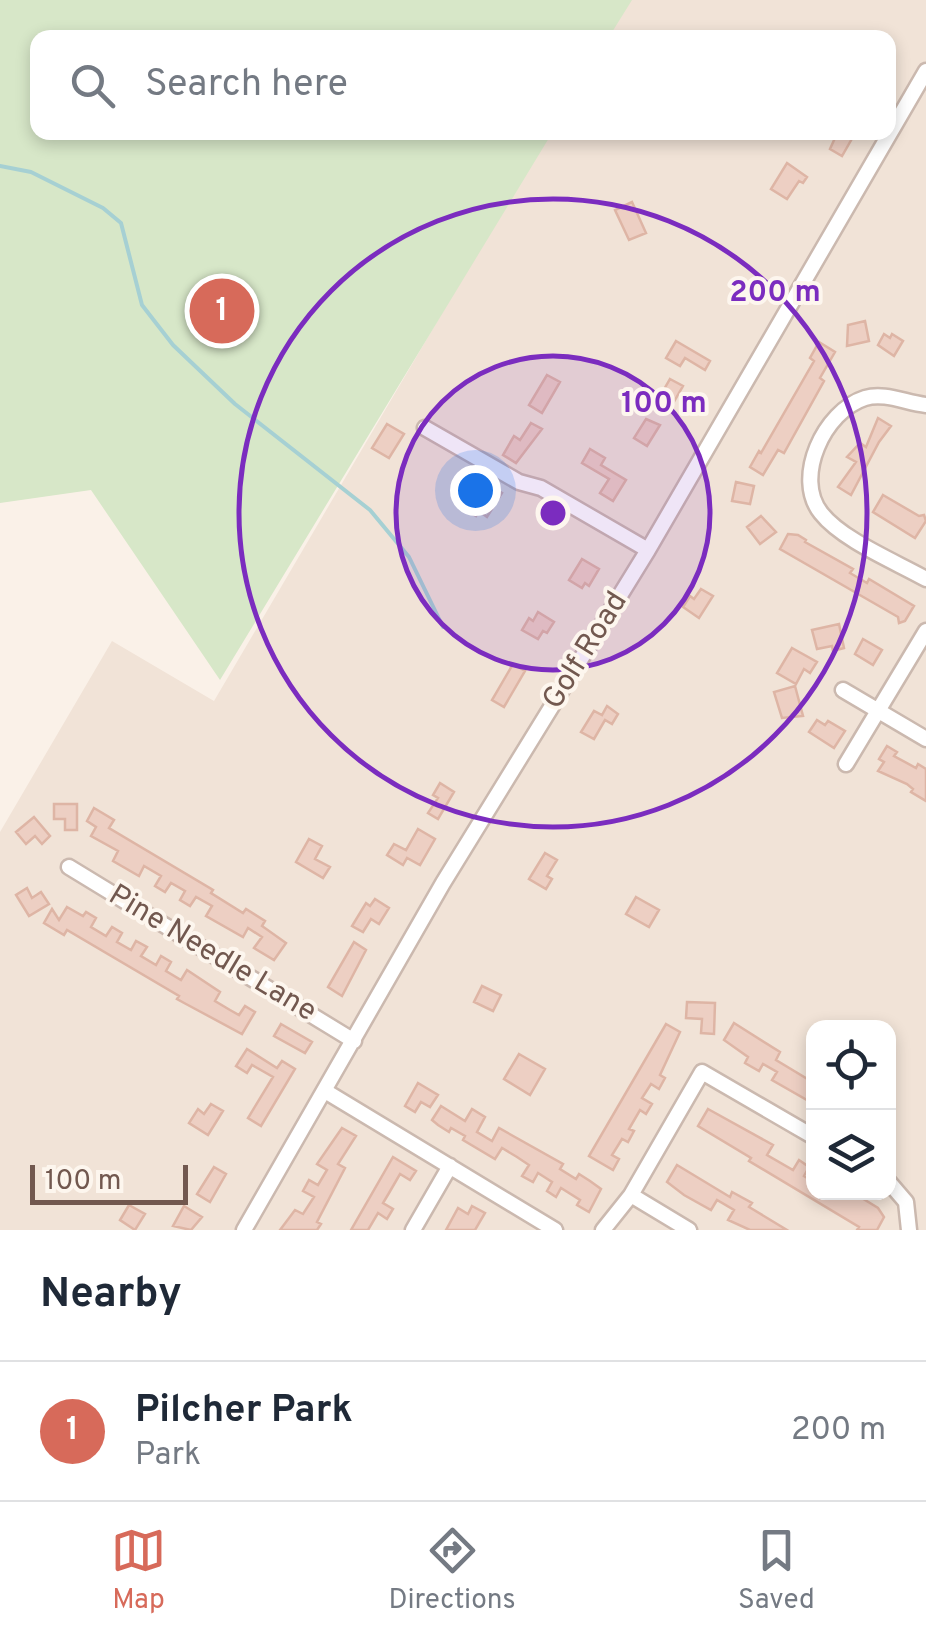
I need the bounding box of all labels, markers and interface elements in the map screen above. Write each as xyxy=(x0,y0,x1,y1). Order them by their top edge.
search box xyxy=(30,30,896,140)
icon: search xyxy=(65,58,120,113)
text: Search here xyxy=(145,61,348,110)
pin: 1 xyxy=(190,274,254,348)
text: 200 m xyxy=(729,275,821,312)
text: 100 m xyxy=(621,386,707,423)
your location xyxy=(450,465,501,516)
centre of rings xyxy=(535,495,571,531)
street label: Golf Road xyxy=(535,585,637,717)
street label: Pine Needle Lane xyxy=(101,877,323,1031)
map controls xyxy=(806,1020,896,1200)
button: locate xyxy=(806,1020,896,1110)
button: layers xyxy=(806,1110,896,1200)
scale bar xyxy=(30,1160,188,1204)
text: 100 m xyxy=(45,1164,121,1200)
text: Nearby xyxy=(40,1269,182,1322)
text: Pilcher Park xyxy=(135,1387,353,1436)
text: 1 xyxy=(66,1411,79,1451)
text: 200 m xyxy=(791,1411,886,1451)
text: Park xyxy=(135,1436,201,1476)
tab: Map xyxy=(111,1523,166,1619)
tab: Directions xyxy=(388,1523,516,1619)
tab: Saved xyxy=(738,1523,815,1619)

